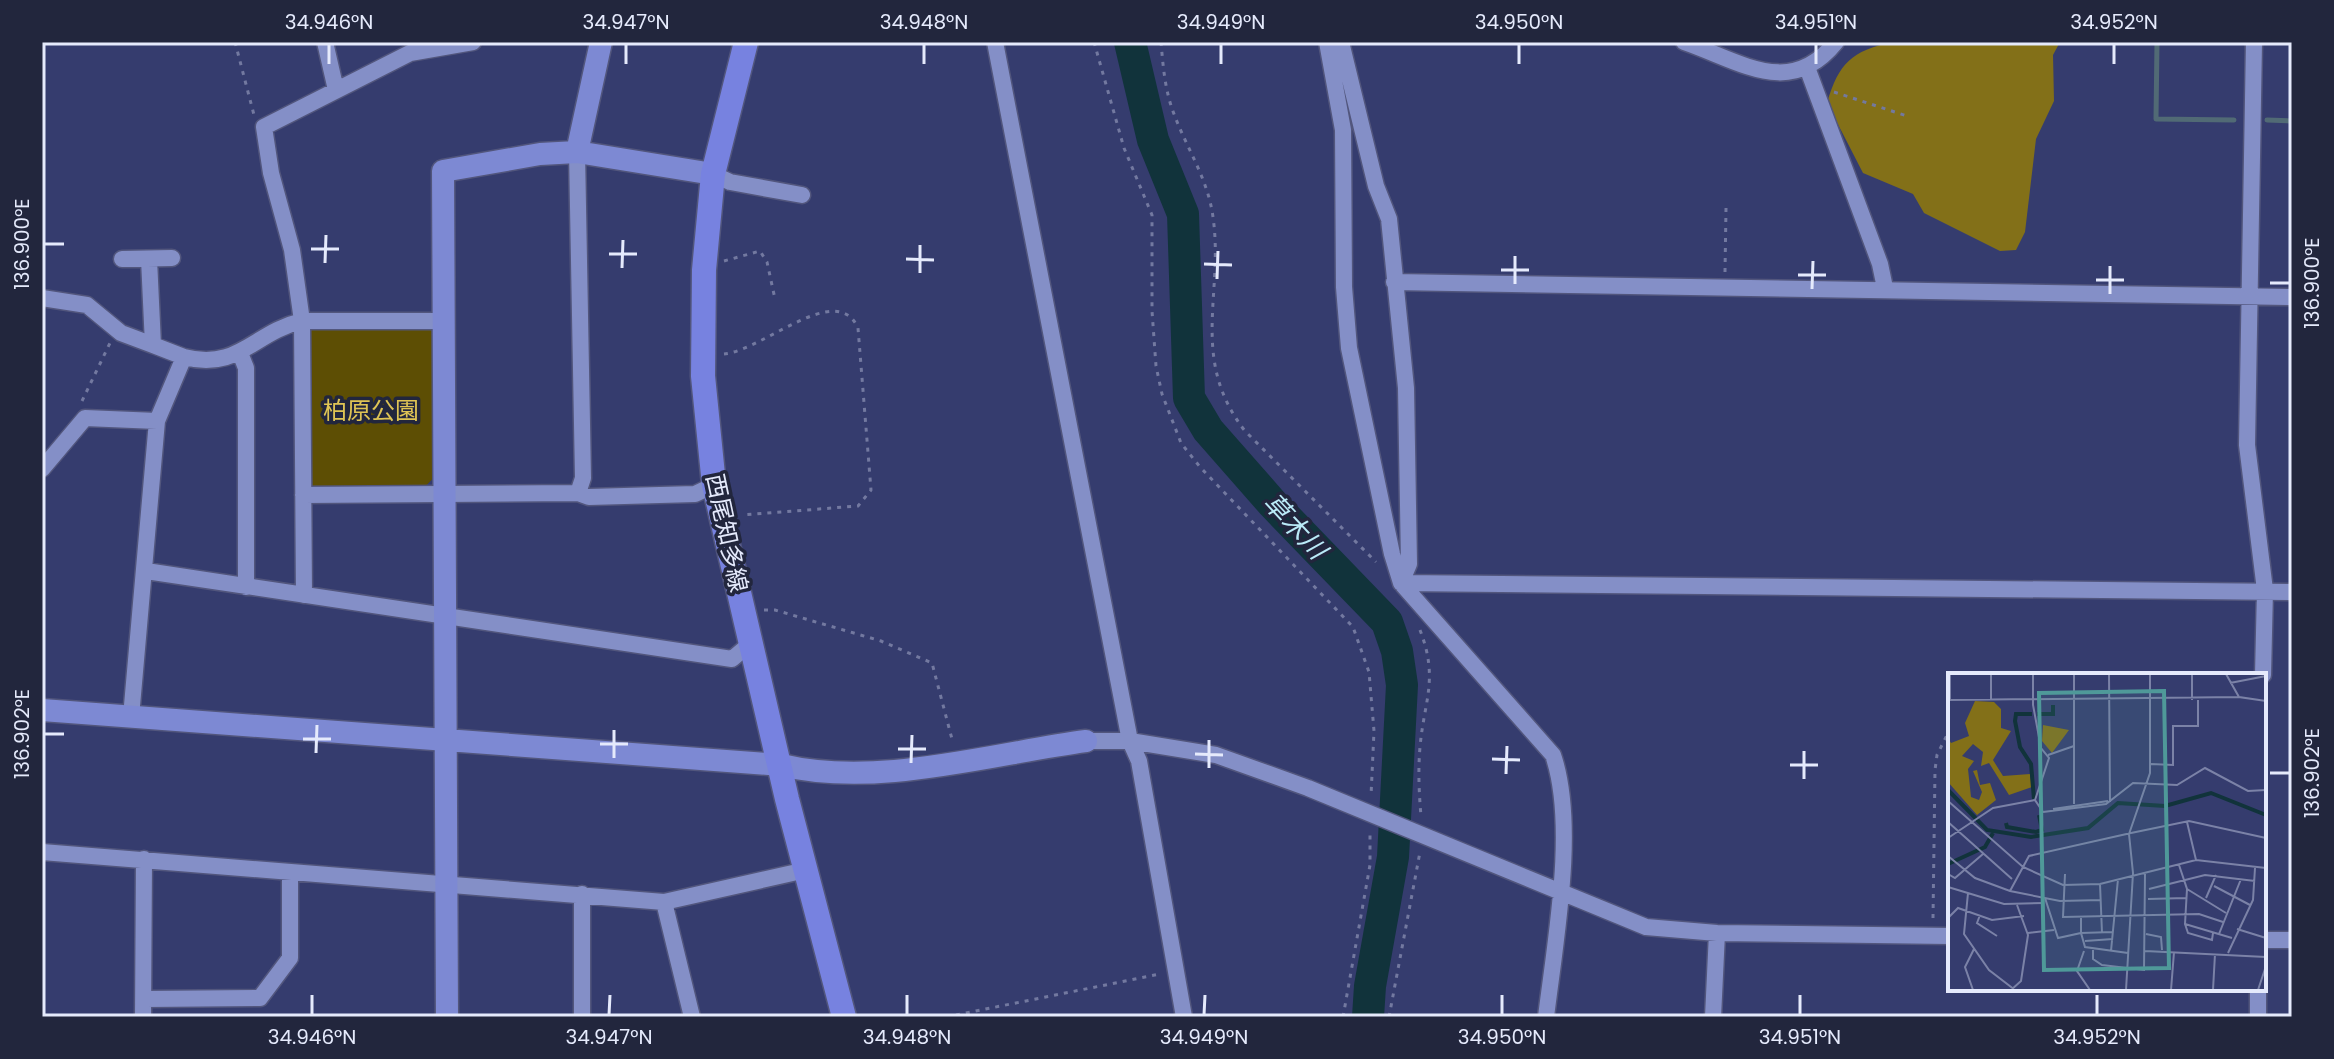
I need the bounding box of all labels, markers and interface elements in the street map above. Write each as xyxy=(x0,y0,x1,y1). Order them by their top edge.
text: 34.946°N xyxy=(285,8,373,36)
text: 34.947°N xyxy=(583,8,669,36)
text: 34.948°N xyxy=(880,8,968,36)
text: 34.949°N xyxy=(1177,8,1265,36)
text: 34.950°N xyxy=(1475,8,1563,36)
text: 34.951°N xyxy=(1775,8,1857,36)
text: 34.952°N xyxy=(2070,8,2158,36)
text: 136.900°E xyxy=(8,198,36,290)
text: 136.900°E xyxy=(2298,237,2326,329)
park label: 柏原公園 xyxy=(323,394,419,427)
street label: 西尾知多線 xyxy=(698,471,756,595)
water label: 草木川 xyxy=(1255,485,1337,569)
inset map xyxy=(1948,673,2266,991)
text: 136.902°E xyxy=(8,689,36,779)
text: 136.902°E xyxy=(2298,728,2326,818)
text: 34.946°N xyxy=(268,1023,356,1051)
text: 34.947°N xyxy=(566,1023,652,1051)
text: 34.948°N xyxy=(863,1023,951,1051)
text: 34.949°N xyxy=(1160,1023,1248,1051)
text: 34.950°N xyxy=(1458,1023,1546,1051)
text: 34.951°N xyxy=(1759,1023,1841,1051)
text: 34.952°N xyxy=(2053,1023,2141,1051)

